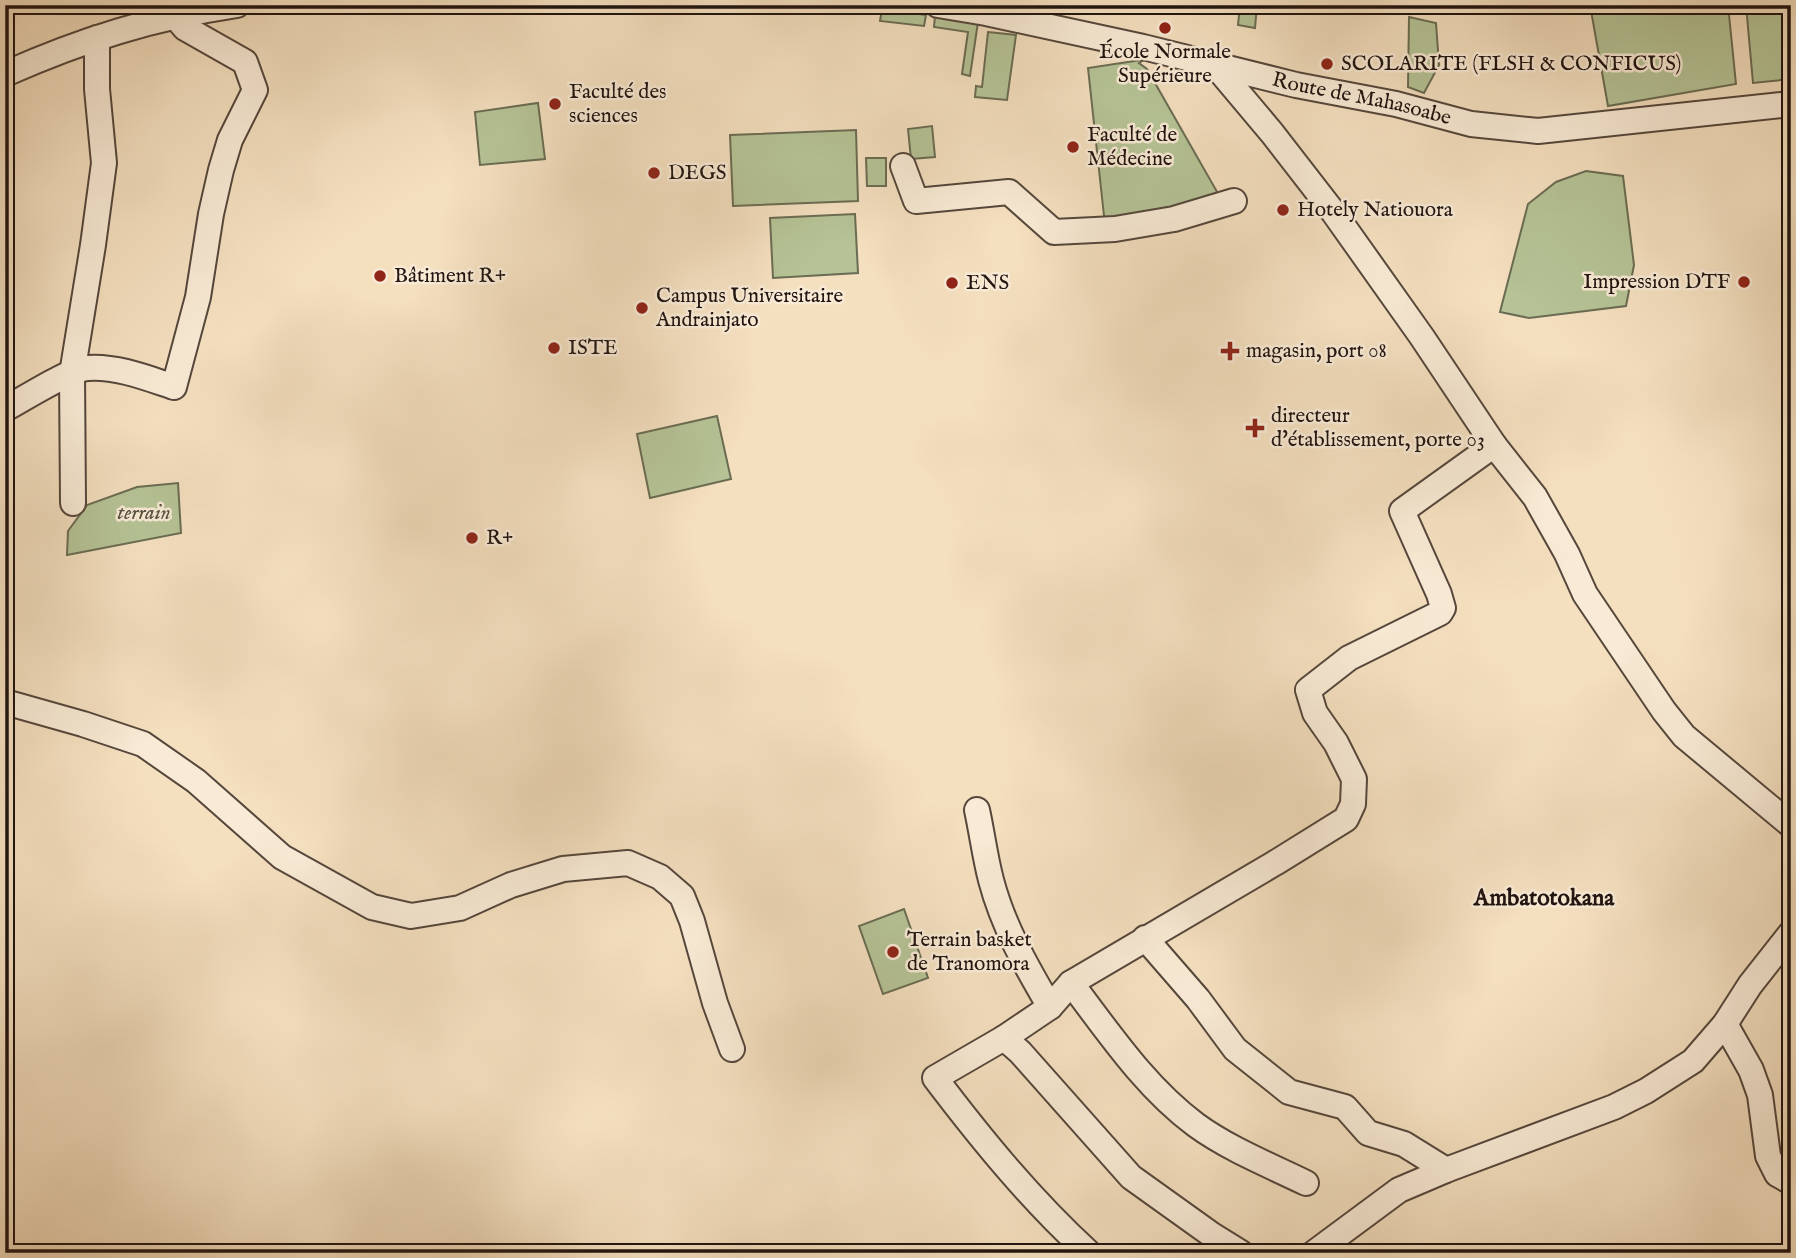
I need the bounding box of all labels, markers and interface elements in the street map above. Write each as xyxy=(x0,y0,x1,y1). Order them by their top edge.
marker: École Normale Supérieure xyxy=(1157,20,1173,36)
place label: École Normale Supérieure xyxy=(1099,38,1231,90)
place label: SCOLARITE (FLSH & CONFICUS) xyxy=(1341,51,1681,78)
marker: SCOLARITE (FLSH & CONFICUS) xyxy=(1319,56,1335,72)
street label: Route de Mahasoabe xyxy=(1269,66,1455,132)
place label: Faculté des sciences xyxy=(569,79,666,130)
marker: Faculté des sciences xyxy=(547,96,563,112)
place label: Faculté de Médecine xyxy=(1087,122,1177,173)
marker: Faculté de Médecine xyxy=(1065,139,1081,155)
place label: DEGS xyxy=(668,160,727,187)
marker: DEGS xyxy=(646,165,662,181)
place label: Hotely Natiouora xyxy=(1297,197,1454,224)
marker: Hotely Natiouora xyxy=(1275,202,1291,218)
place label: Bâtiment R+ xyxy=(394,263,506,290)
marker: Bâtiment R+ xyxy=(372,268,388,284)
place label: Impression DTF xyxy=(1583,269,1730,296)
place label: ENS xyxy=(966,270,1009,297)
marker: Impression DTF xyxy=(1736,274,1752,290)
marker: ENS xyxy=(944,275,960,291)
place label: Campus Universitaire Andrainjato xyxy=(655,283,843,334)
marker: Campus Universitaire Andrainjato xyxy=(634,300,650,316)
place label: ISTE xyxy=(568,335,618,362)
place label: magasin, port 08 xyxy=(1246,338,1387,365)
marker: ISTE xyxy=(546,340,562,356)
marker: magasin, port 08 xyxy=(1220,341,1240,361)
place label: directeur d'établissement, porte 03 xyxy=(1271,403,1485,454)
marker: directeur d'établissement, porte 03 xyxy=(1245,418,1265,438)
park label: terrain xyxy=(117,500,171,527)
place label: R+ xyxy=(486,525,514,552)
marker: R+ xyxy=(464,530,480,546)
district label: Ambatotokana xyxy=(1473,884,1615,913)
place label: Terrain basket de Tranomora xyxy=(907,927,1032,978)
marker: Terrain basket de Tranomora xyxy=(885,944,901,960)

